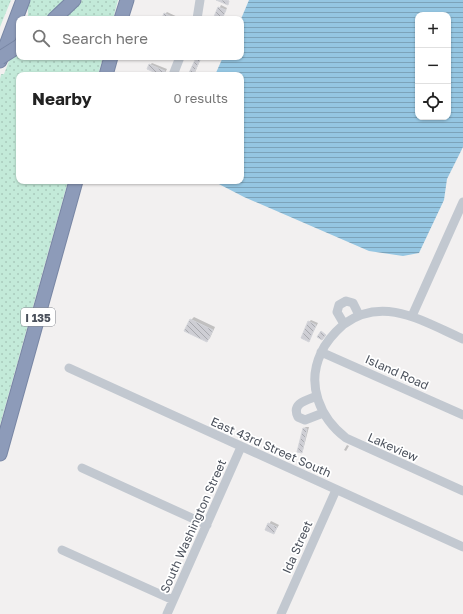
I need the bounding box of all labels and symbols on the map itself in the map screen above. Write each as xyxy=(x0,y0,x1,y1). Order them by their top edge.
road number: I 135 xyxy=(21,308,55,326)
street label: Island Road xyxy=(363,351,431,393)
street label: East 43rd Street South xyxy=(208,414,334,480)
street label: Lakeview xyxy=(366,429,421,465)
street label: South Washington Street xyxy=(157,457,229,595)
street label: Ida Street xyxy=(279,518,315,576)

